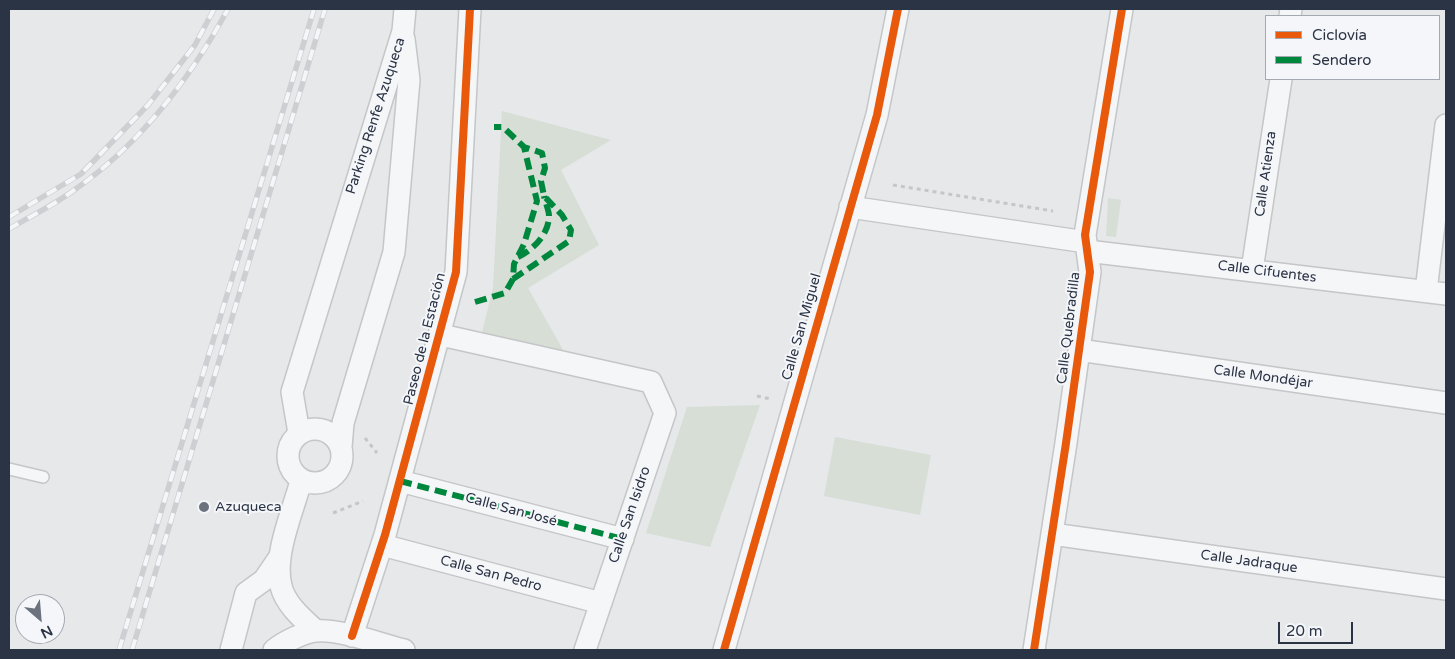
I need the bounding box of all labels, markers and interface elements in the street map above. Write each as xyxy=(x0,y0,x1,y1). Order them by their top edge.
legend xyxy=(1265,15,1440,80)
text: Ciclovía xyxy=(1312,26,1367,44)
street label: Parking Renfe Azuqueca xyxy=(343,36,409,196)
text: Sendero xyxy=(1312,51,1371,69)
street label: Calle Atienza xyxy=(1252,130,1280,218)
street label: Calle Cifuentes xyxy=(1217,258,1317,286)
street label: Paseo de la Estación xyxy=(400,271,450,407)
street label: Calle Quebradilla xyxy=(1054,271,1084,385)
street label: Calle San Miguel xyxy=(779,272,825,382)
street label: Calle Mondéjar xyxy=(1212,362,1314,392)
street label: Calle San Isidro xyxy=(606,464,654,566)
street label: Calle San José xyxy=(463,490,559,530)
place label: Azuqueca xyxy=(215,499,282,515)
marker: Azuqueca xyxy=(197,500,211,514)
street label: Calle Jadraque xyxy=(1199,547,1299,577)
street label: Calle San Pedro xyxy=(438,552,544,596)
north arrow xyxy=(15,594,65,644)
scale bar xyxy=(1280,612,1355,644)
text: N xyxy=(38,622,55,642)
text: 20 m xyxy=(1286,622,1323,640)

